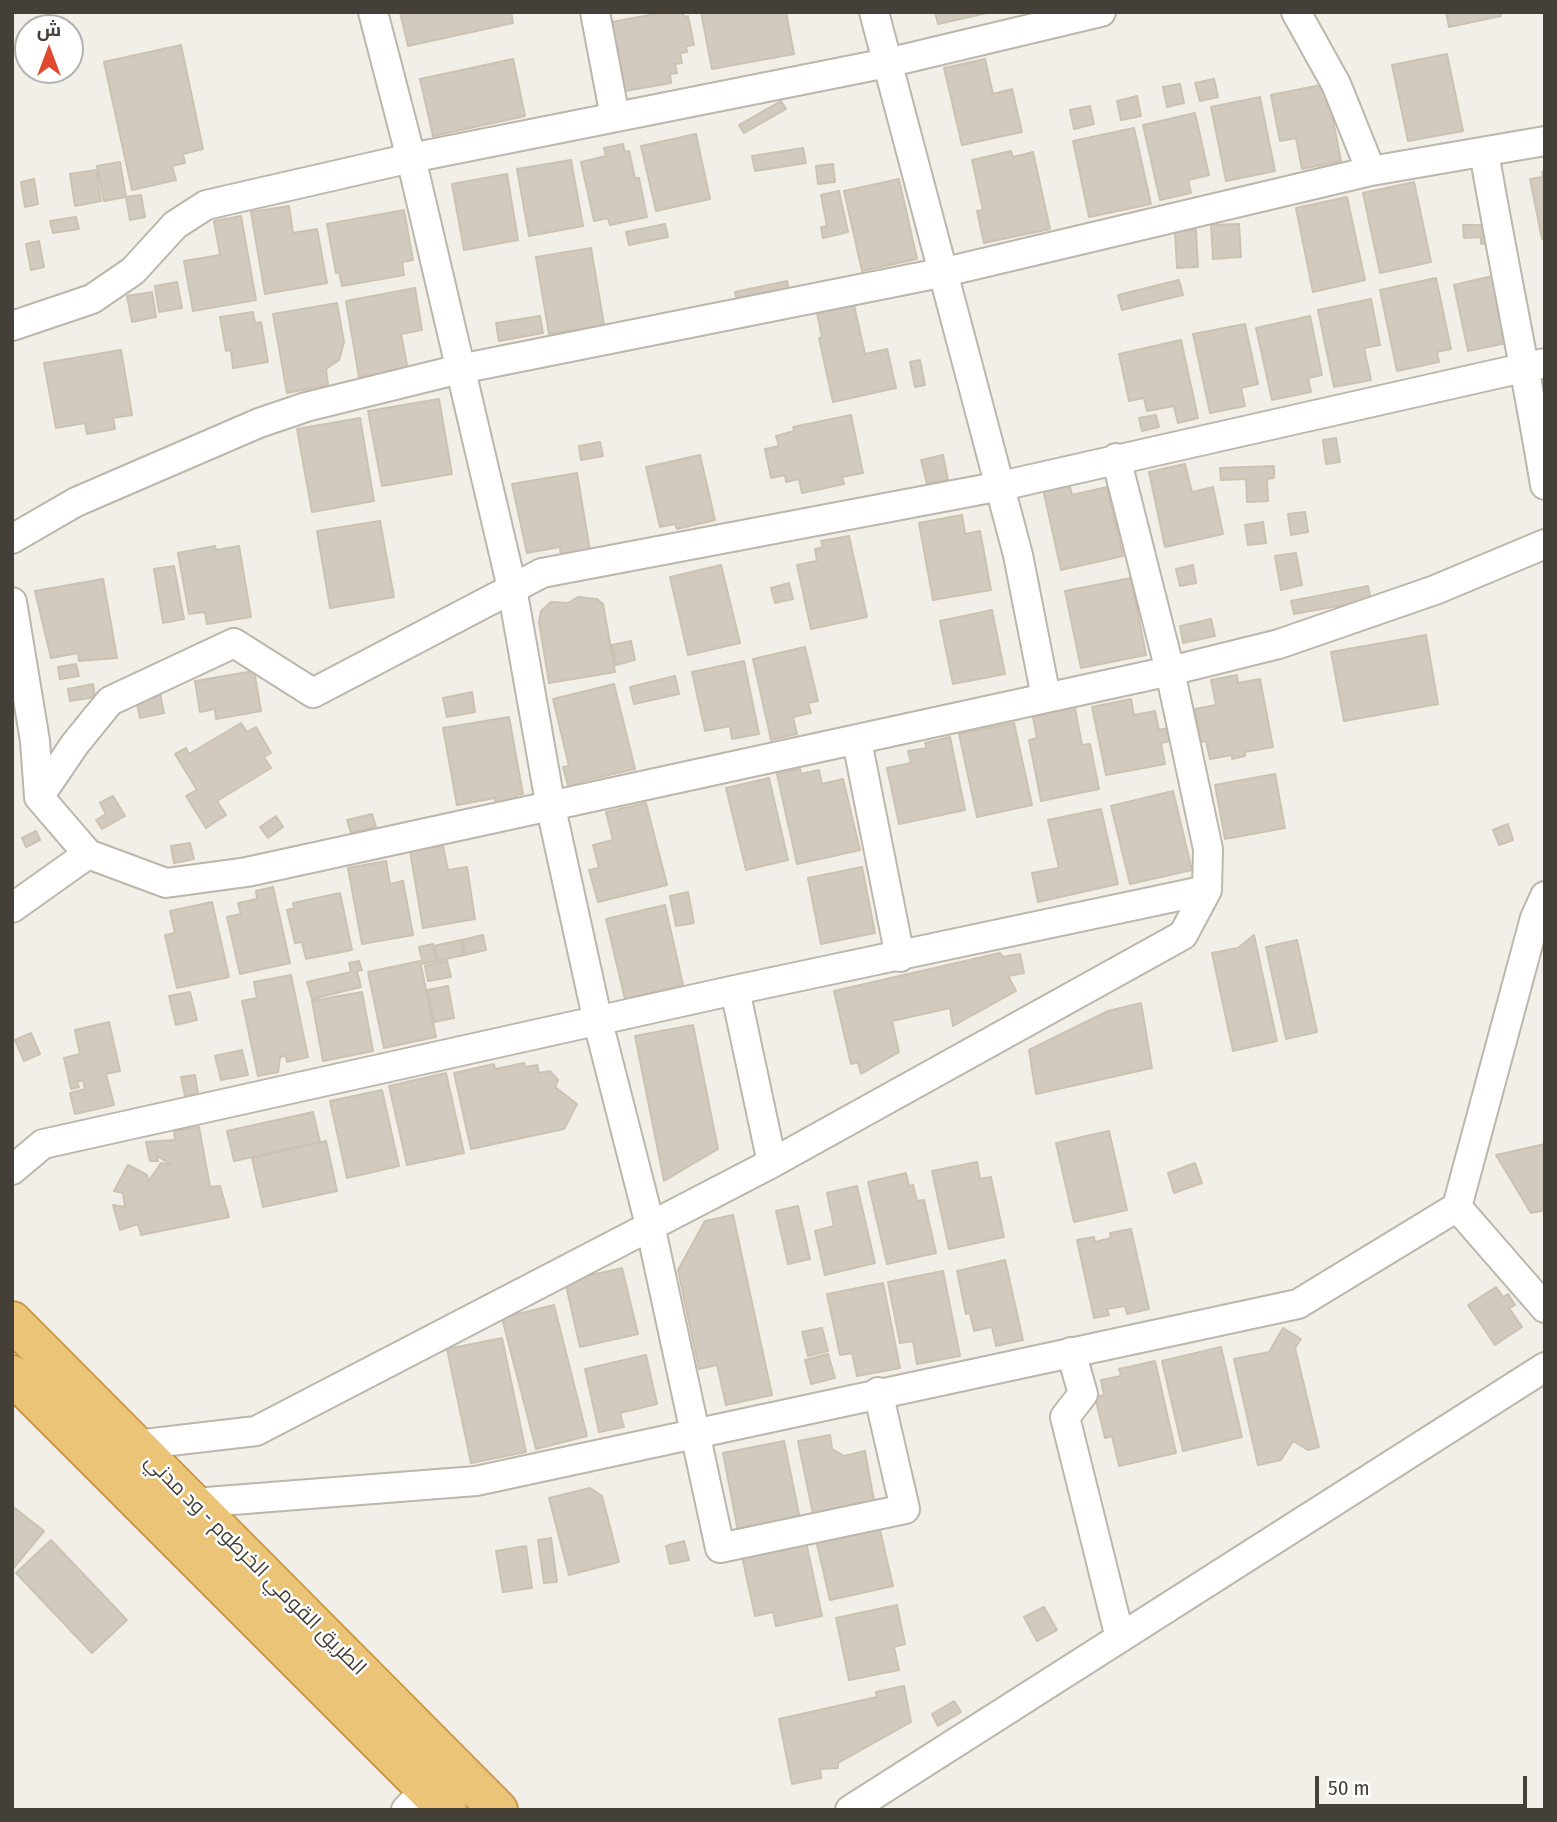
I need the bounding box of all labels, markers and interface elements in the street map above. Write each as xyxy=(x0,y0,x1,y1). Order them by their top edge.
north arrow xyxy=(14,14,84,84)
text: ش xyxy=(37,18,61,41)
street label: الطريق القومي الخرطوم - ود مدني xyxy=(139,1449,371,1681)
scale bar xyxy=(1319,1762,1531,1806)
text: 50 m xyxy=(1328,1775,1370,1801)

